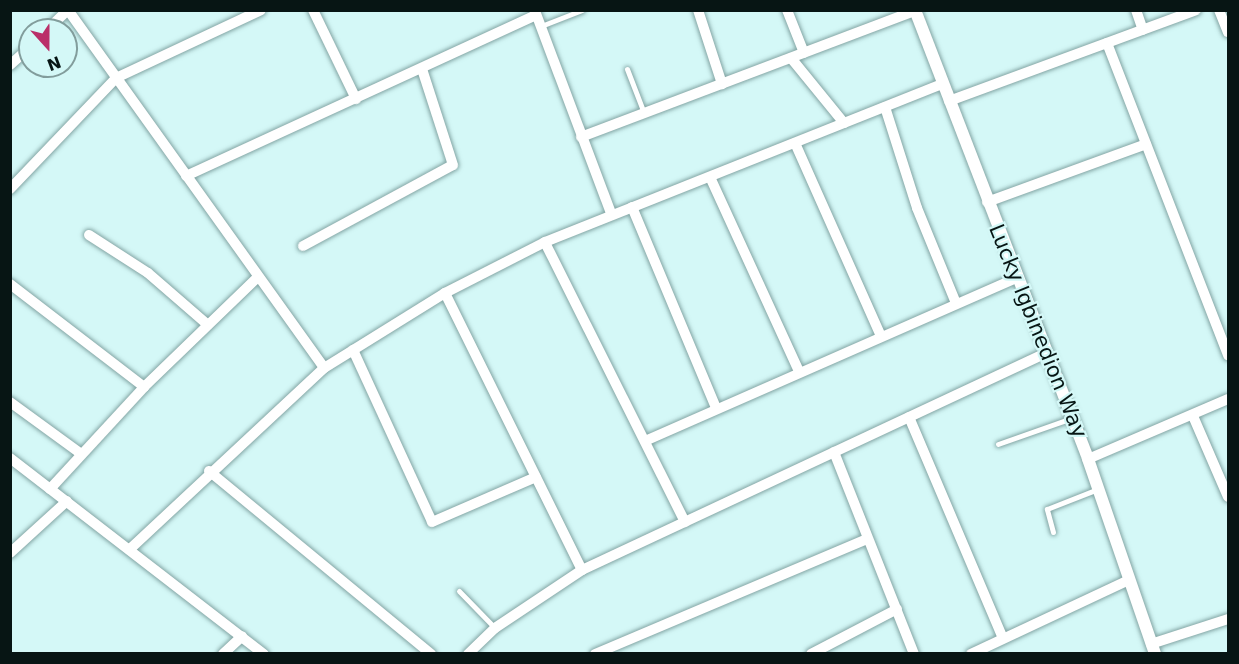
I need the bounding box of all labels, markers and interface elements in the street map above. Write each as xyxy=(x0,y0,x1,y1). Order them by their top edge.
north arrow xyxy=(18,18,78,78)
text: N xyxy=(44,52,64,75)
street label: Lucky Igbinedion Way xyxy=(984,220,1092,442)

